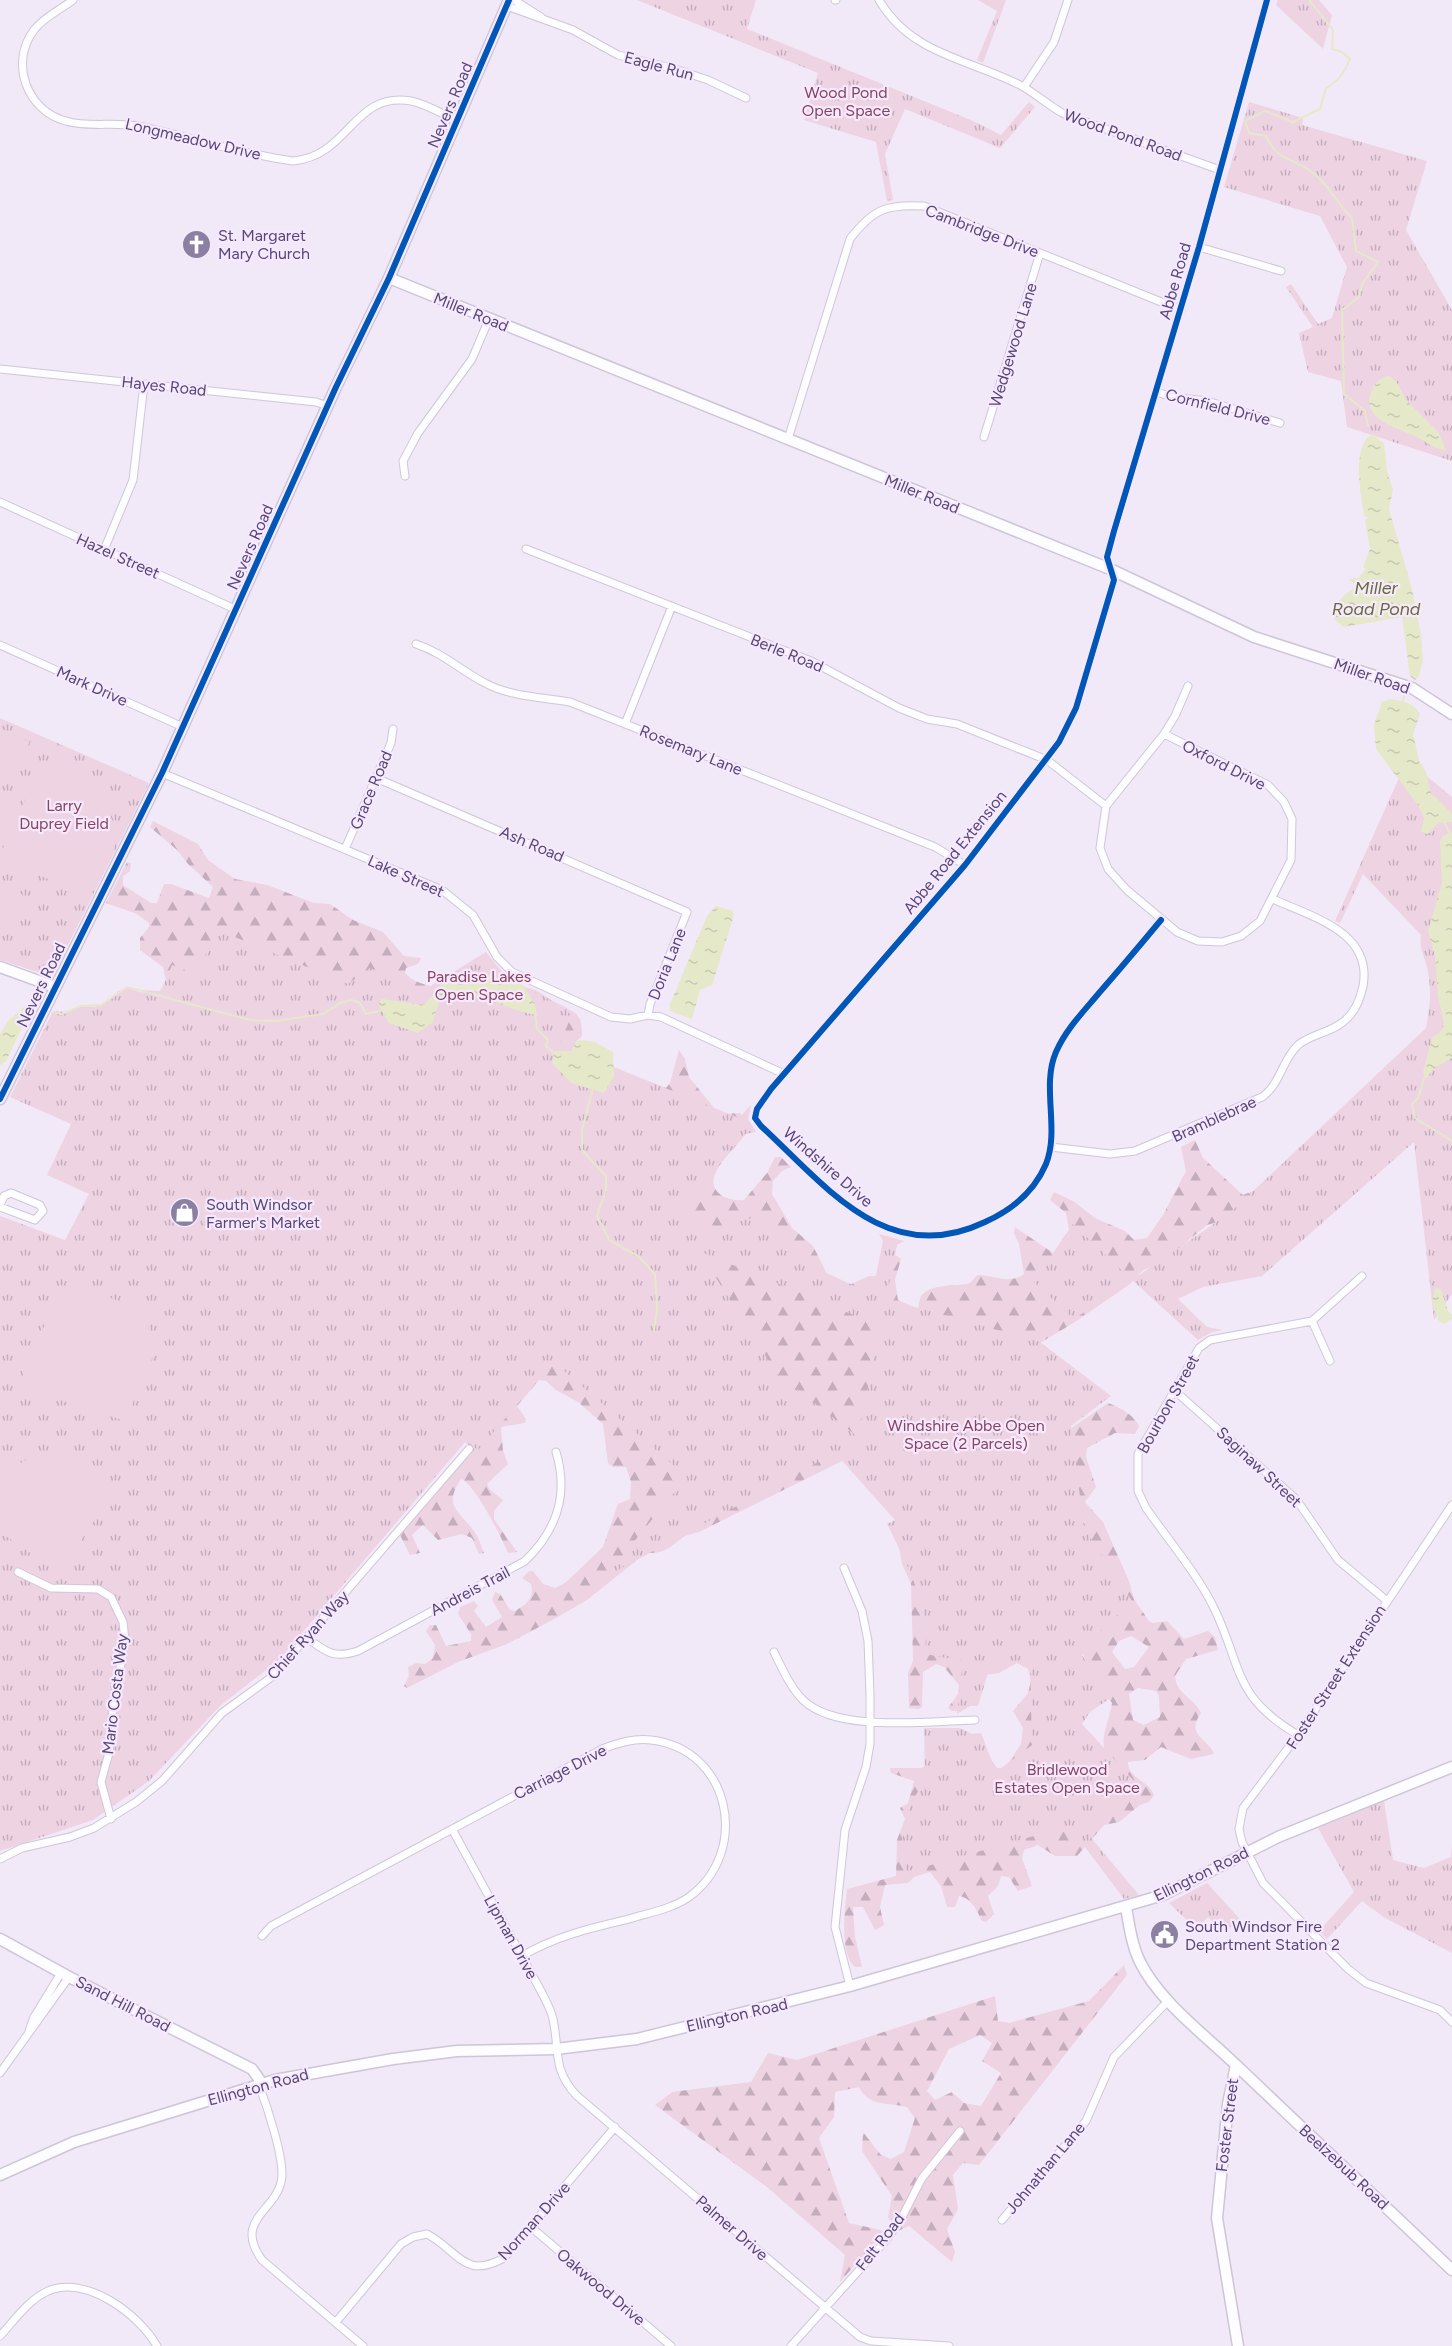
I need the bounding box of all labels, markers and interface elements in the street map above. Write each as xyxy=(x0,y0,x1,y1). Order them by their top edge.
street label: Eagle Run xyxy=(622,48,696,84)
street label: Nevers Road xyxy=(423,59,477,151)
park label: Wood Pond Open Space xyxy=(802,83,890,120)
street label: Wood Pond Road xyxy=(1061,105,1185,165)
street label: Longmeadow Drive xyxy=(123,114,263,164)
street label: Cambridge Drive xyxy=(922,201,1042,262)
place label: St. Margaret Mary Church xyxy=(218,226,310,263)
church icon: St. Margaret Mary Church xyxy=(181,228,213,260)
street label: Abbe Road xyxy=(1155,240,1195,322)
street label: Wedgewood Lane xyxy=(985,280,1041,410)
street label: Miller Road xyxy=(431,288,511,336)
street label: Hayes Road xyxy=(121,372,207,400)
street label: Cornfield Drive xyxy=(1164,385,1273,429)
street label: Miller Road xyxy=(882,470,962,518)
street label: Nevers Road xyxy=(223,501,277,593)
street label: Hazel Street xyxy=(73,529,163,583)
water label: Miller Road Pond xyxy=(1332,577,1421,620)
street label: Berle Road xyxy=(748,630,826,676)
street label: Miller Road xyxy=(1331,654,1413,698)
street label: Mark Drive xyxy=(53,662,131,710)
street label: Rosemary Lane xyxy=(637,721,745,779)
street label: Oxford Drive xyxy=(1179,736,1269,794)
street label: Grace Road xyxy=(346,748,396,832)
street label: Abbe Road Extension xyxy=(899,786,1011,918)
park label: Larry Duprey Field xyxy=(19,796,109,833)
street label: Ash Road xyxy=(497,822,567,866)
street label: Lake Street xyxy=(365,851,447,901)
street label: Doria Lane xyxy=(644,925,690,1003)
street label: Nevers Road xyxy=(12,940,70,1030)
park label: Paradise Lakes Open Space xyxy=(427,967,531,1004)
street label: Bramblebrae xyxy=(1169,1092,1259,1146)
street label: Windshire Drive xyxy=(779,1123,877,1211)
place label: South Windsor Farmer's Market xyxy=(206,1195,320,1232)
shop icon: South Windsor Farmer's Market xyxy=(169,1197,201,1229)
street label: Bourbon Street xyxy=(1133,1351,1203,1457)
park label: Windshire Abbe Open Space (2 Parcels) xyxy=(887,1416,1045,1453)
street label: Saginaw Street xyxy=(1213,1423,1305,1511)
street label: Andreis Trail xyxy=(427,1562,513,1620)
street label: Chief Ryan Way xyxy=(263,1586,353,1683)
street label: Foster Street Extension xyxy=(1282,1601,1390,1753)
street label: Mario Costa Way xyxy=(98,1632,132,1756)
street label: Carriage Drive xyxy=(510,1740,610,1803)
park label: Bridlewood Estates Open Space xyxy=(994,1760,1140,1797)
street label: Ellington Road xyxy=(1150,1843,1252,1905)
street label: Lipman Drive xyxy=(480,1892,542,1983)
place label: South Windsor Fire Department Station 2 xyxy=(1185,1917,1340,1954)
public building icon: South Windsor Fire Department Station 2 xyxy=(1148,1919,1180,1951)
street label: Sand Hill Road xyxy=(72,1972,174,2036)
street label: Ellington Road xyxy=(684,1994,790,2036)
street label: Ellington Road xyxy=(206,2064,310,2110)
street label: Foster Street xyxy=(1212,2077,1242,2173)
street label: Johnathan Lane xyxy=(1001,2118,1089,2218)
street label: Beelzebub Road xyxy=(1295,2121,1393,2213)
street label: Norman Drive xyxy=(494,2178,574,2264)
street label: Palmer Drive xyxy=(692,2191,772,2265)
street label: Felt Road xyxy=(852,2209,908,2275)
street label: Oakwood Drive xyxy=(553,2244,649,2330)

